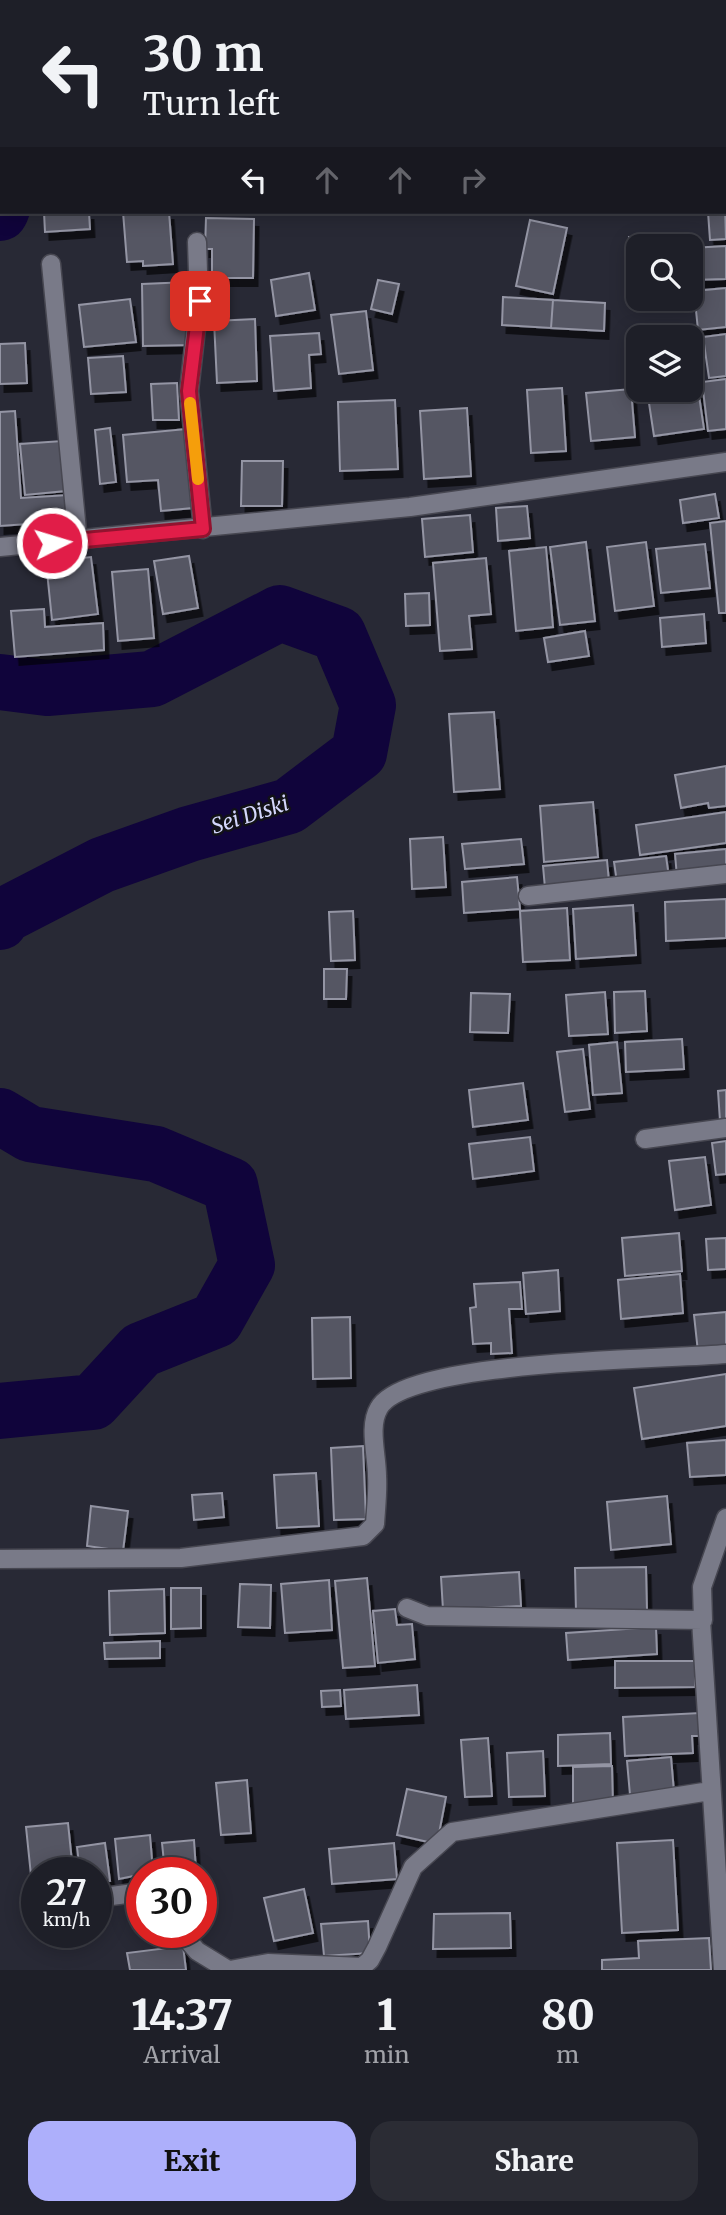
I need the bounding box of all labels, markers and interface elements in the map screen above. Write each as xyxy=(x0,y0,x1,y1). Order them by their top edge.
text: 30 m xyxy=(143,23,264,84)
icon: left xyxy=(28,28,119,119)
text: Turn left xyxy=(143,84,280,124)
icon: left xyxy=(235,161,273,199)
icon: ahead xyxy=(308,161,346,199)
icon: ahead xyxy=(381,161,419,199)
icon: right xyxy=(454,161,492,199)
map controls xyxy=(626,234,703,402)
button: search xyxy=(626,234,703,311)
pin xyxy=(170,271,230,331)
icon: arrive xyxy=(181,282,219,320)
button: layers xyxy=(626,325,703,402)
position arrow xyxy=(15,506,89,580)
water label: Sei Diski xyxy=(208,789,292,840)
speed limit sign: 30 xyxy=(126,1857,217,1948)
text: 27 xyxy=(46,1871,87,1915)
text: km/h xyxy=(43,1908,90,1931)
text: 14:37 xyxy=(131,1989,233,2041)
text: 1 xyxy=(377,1989,397,2041)
text: 80 xyxy=(541,1989,595,2041)
text: Arrival xyxy=(144,2040,220,2069)
text: min xyxy=(364,2040,410,2069)
text: m xyxy=(556,2040,579,2069)
button: Exit xyxy=(28,2121,356,2201)
button: Share xyxy=(370,2121,698,2201)

